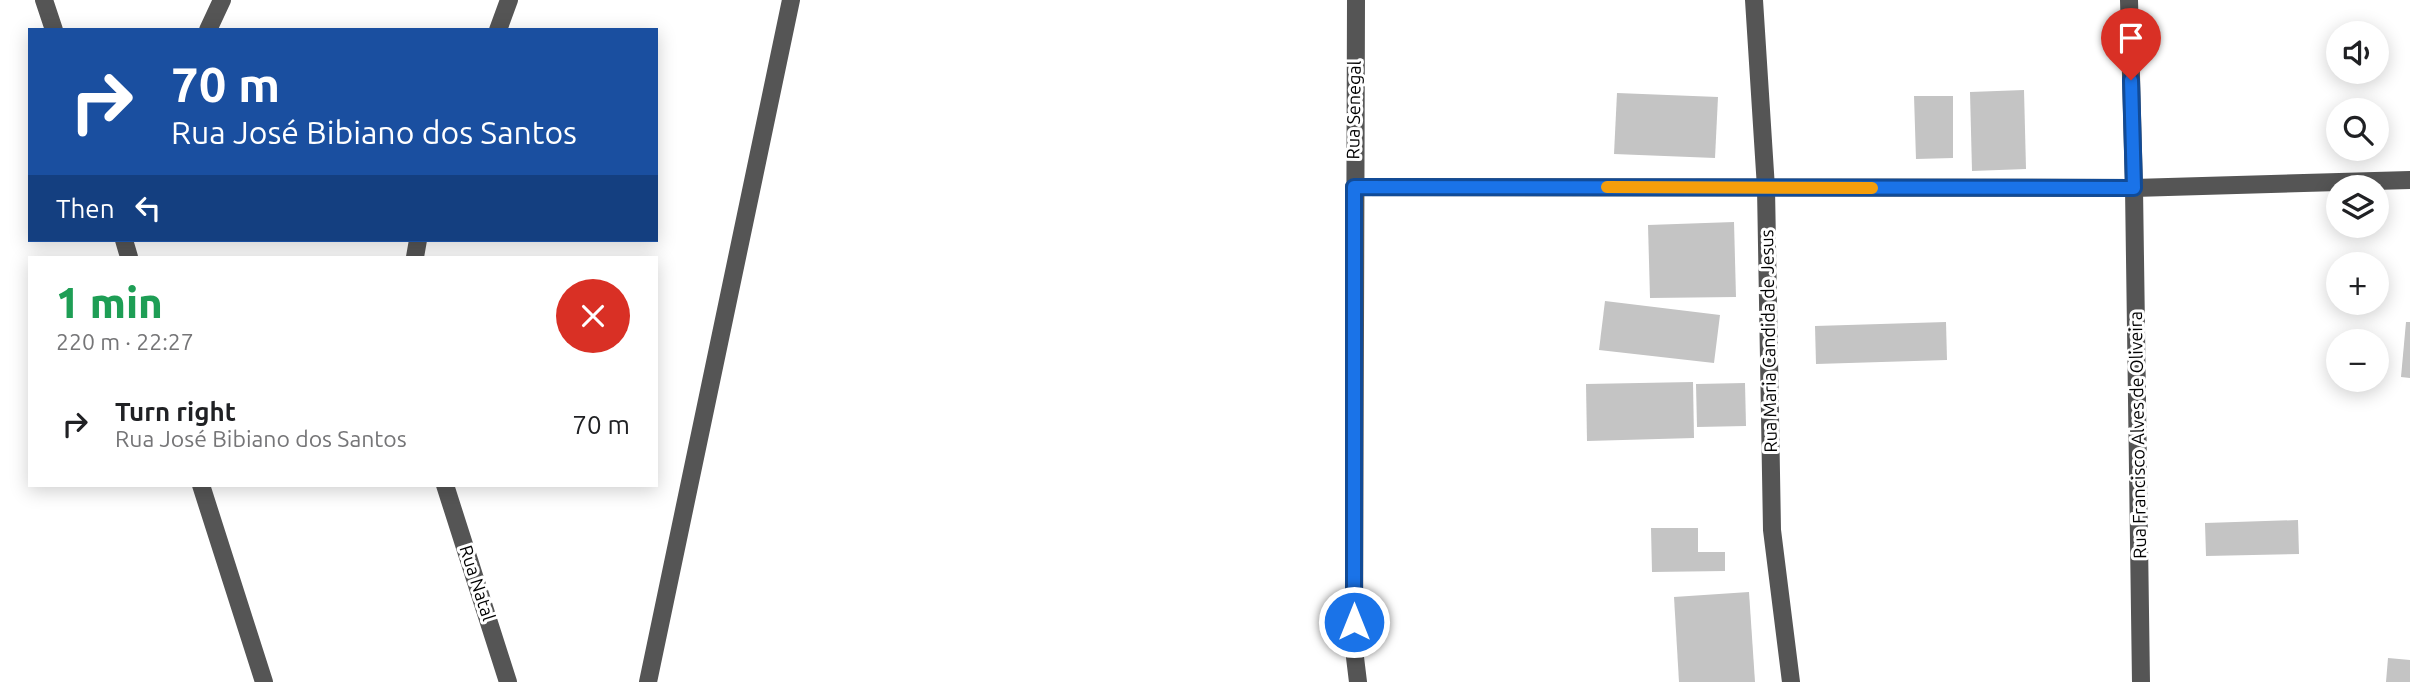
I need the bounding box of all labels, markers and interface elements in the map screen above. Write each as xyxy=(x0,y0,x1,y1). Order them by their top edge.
pin xyxy=(2101,8,2161,80)
icon: arrive xyxy=(2112,19,2150,57)
map controls xyxy=(2326,21,2389,392)
button: sound xyxy=(2326,21,2389,84)
icon: right xyxy=(56,56,147,147)
text: 70 m xyxy=(171,56,280,111)
street label: Rua Senegal xyxy=(1342,60,1364,160)
button: search xyxy=(2326,98,2389,161)
text: Rua José Bibiano dos Santos xyxy=(171,114,577,150)
button: layers xyxy=(2326,175,2389,238)
icon: left xyxy=(129,189,167,227)
text: Then xyxy=(56,194,115,223)
street label: Rua Maria Candida de Jesus xyxy=(1756,229,1780,453)
button: + xyxy=(2326,252,2389,315)
text: 1 min xyxy=(56,279,163,326)
button: close xyxy=(556,279,630,353)
street label: Rua Francisco Alves de Oliveira xyxy=(2125,311,2149,559)
text: 220 m · 22:27 xyxy=(56,329,194,354)
button: − xyxy=(2326,329,2389,392)
text: Turn right xyxy=(115,397,236,426)
icon: right xyxy=(56,405,94,443)
text: 70 m xyxy=(572,410,630,439)
text: Rua José Bibiano dos Santos xyxy=(115,426,407,451)
street label: Rua Natal xyxy=(456,543,500,623)
position arrow xyxy=(1317,585,1391,659)

